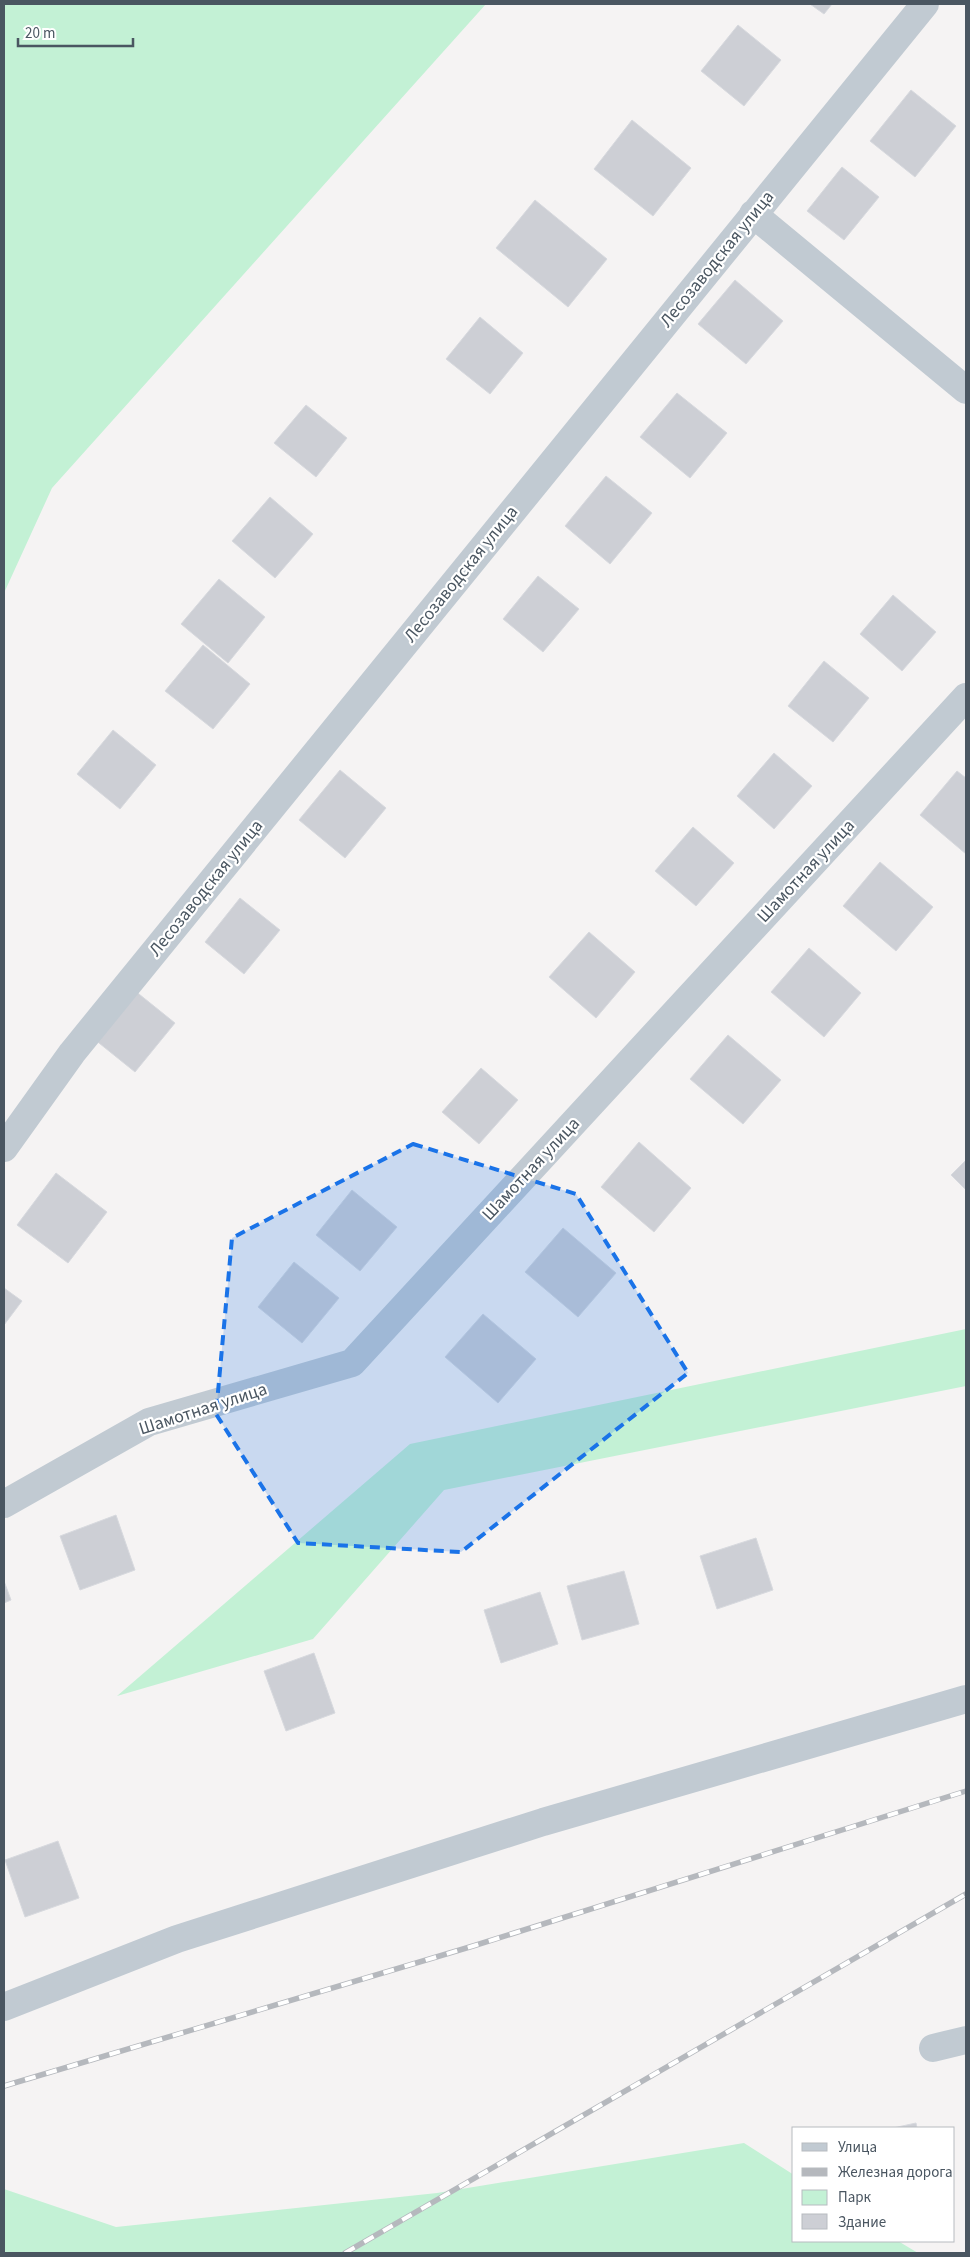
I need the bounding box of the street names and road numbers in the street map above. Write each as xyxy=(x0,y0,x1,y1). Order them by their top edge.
street label: Лесозаводская улица xyxy=(654,185,780,333)
street label: Лесозаводская улица xyxy=(398,500,524,648)
street label: Лесозаводская улица xyxy=(143,814,269,962)
street label: Шамотная улица xyxy=(751,814,861,928)
street label: Шамотная улица xyxy=(476,1112,586,1226)
street label: Шамотная улица xyxy=(136,1377,270,1441)

